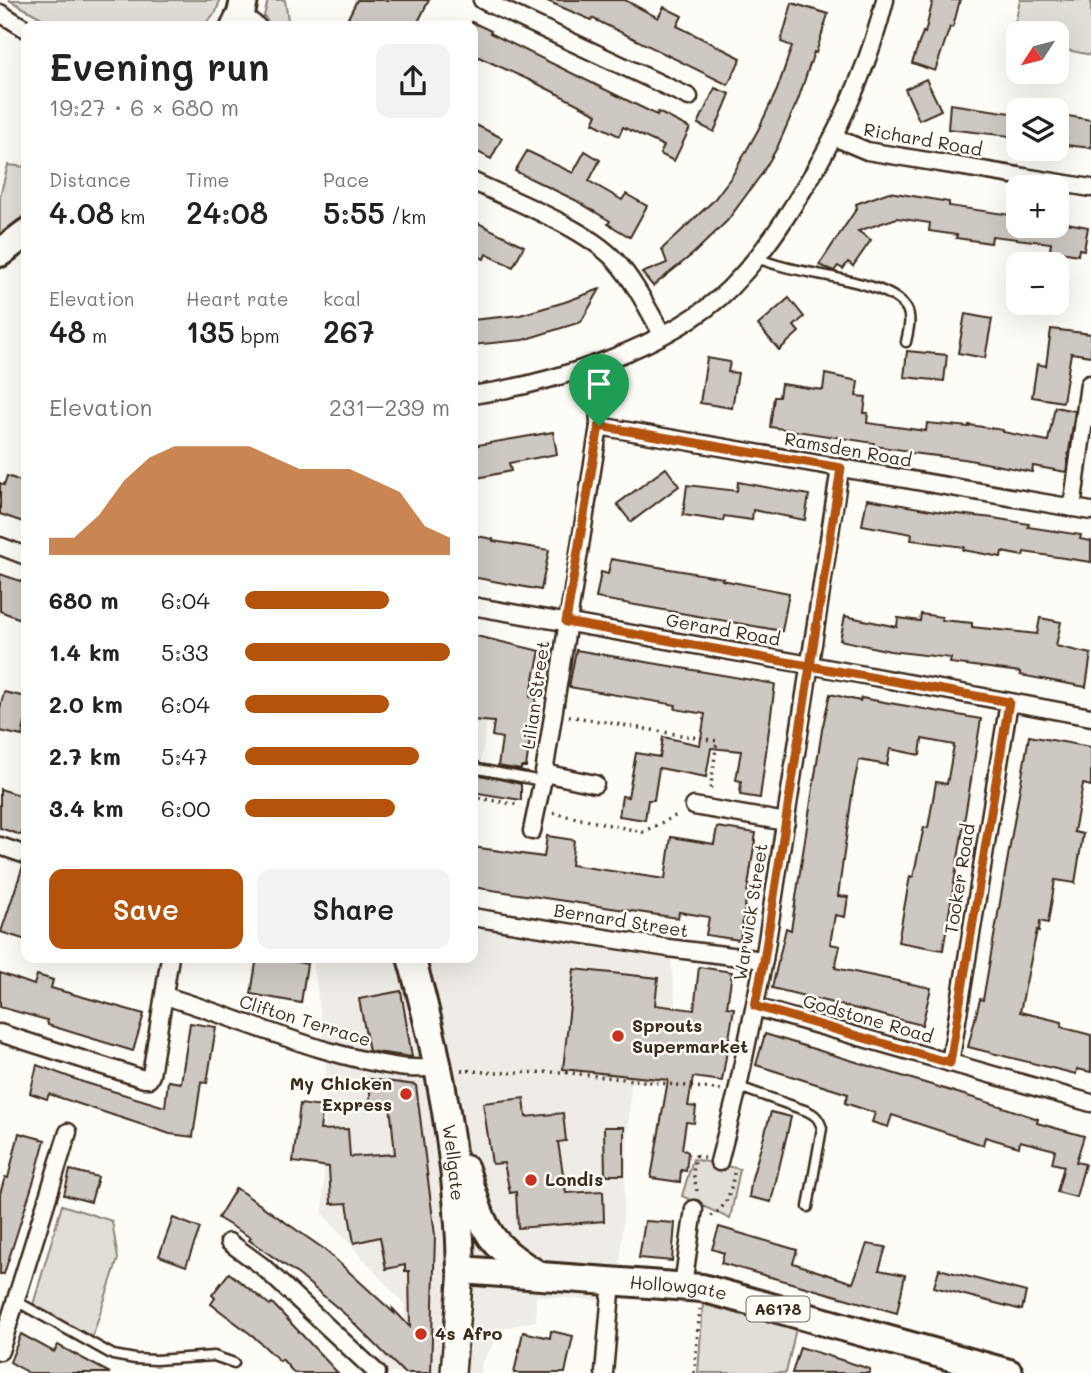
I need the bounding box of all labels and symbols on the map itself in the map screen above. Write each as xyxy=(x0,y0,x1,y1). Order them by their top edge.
north arrow xyxy=(1006,21,1069,84)
street label: Richard Road xyxy=(862,117,984,161)
pin xyxy=(569,354,629,426)
street label: Ramsden Road xyxy=(783,426,914,472)
street label: Gerard Road xyxy=(664,607,782,651)
street label: Lilian Street xyxy=(516,639,554,751)
street label: Tooker Road xyxy=(938,822,980,936)
street label: Warwick Street xyxy=(727,841,773,982)
street label: Bernard Street xyxy=(552,898,690,943)
street label: Godstone Road xyxy=(800,988,936,1048)
street label: Clifton Terrace xyxy=(237,989,374,1051)
place label: Sprouts Supermarket xyxy=(632,1013,748,1058)
marker: Sprouts Supermarket xyxy=(610,1028,626,1044)
place label: My Chicken Express xyxy=(290,1071,392,1116)
marker: My Chicken Express xyxy=(398,1086,414,1102)
street label: Wellgate xyxy=(437,1123,470,1202)
place label: Londis xyxy=(545,1167,603,1191)
marker: Londis xyxy=(523,1172,539,1188)
street label: Hollowgate xyxy=(629,1270,730,1305)
road number: A6178 xyxy=(746,1296,810,1322)
place label: 4s Afro xyxy=(435,1321,503,1345)
marker: 4s Afro xyxy=(413,1326,429,1342)

